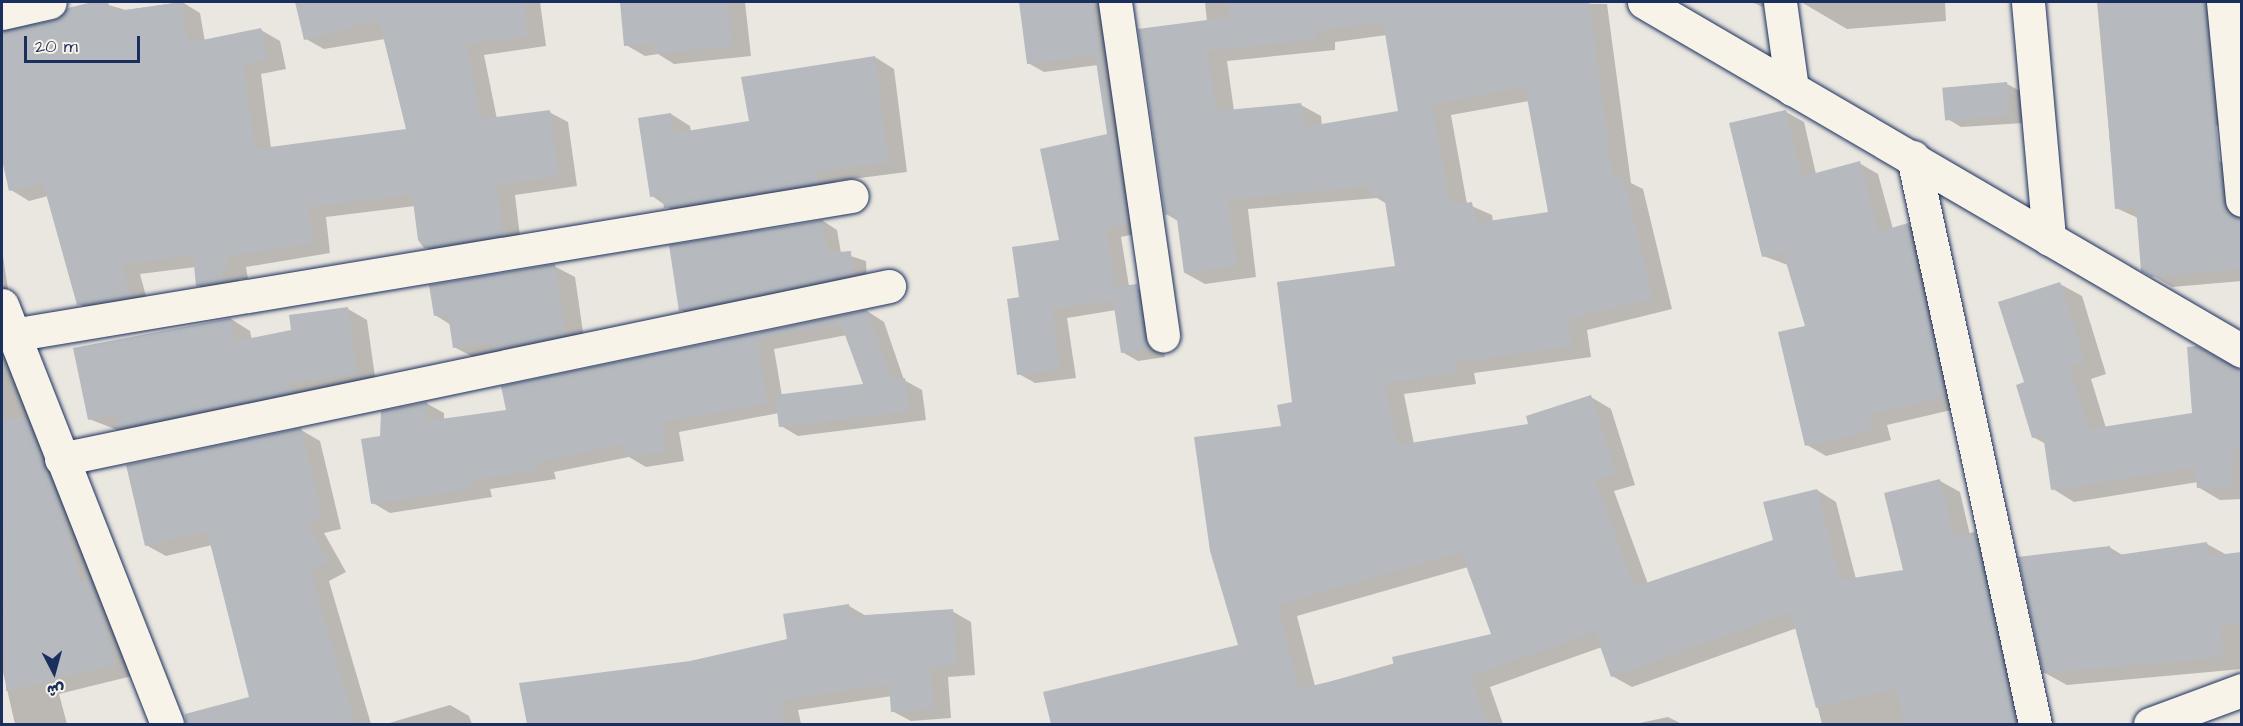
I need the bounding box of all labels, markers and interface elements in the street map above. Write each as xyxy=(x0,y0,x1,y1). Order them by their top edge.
scale bar xyxy=(27,24,142,62)
text: 20 m xyxy=(35,34,78,59)
north arrow xyxy=(24,642,84,702)
text: ش xyxy=(46,678,66,702)

